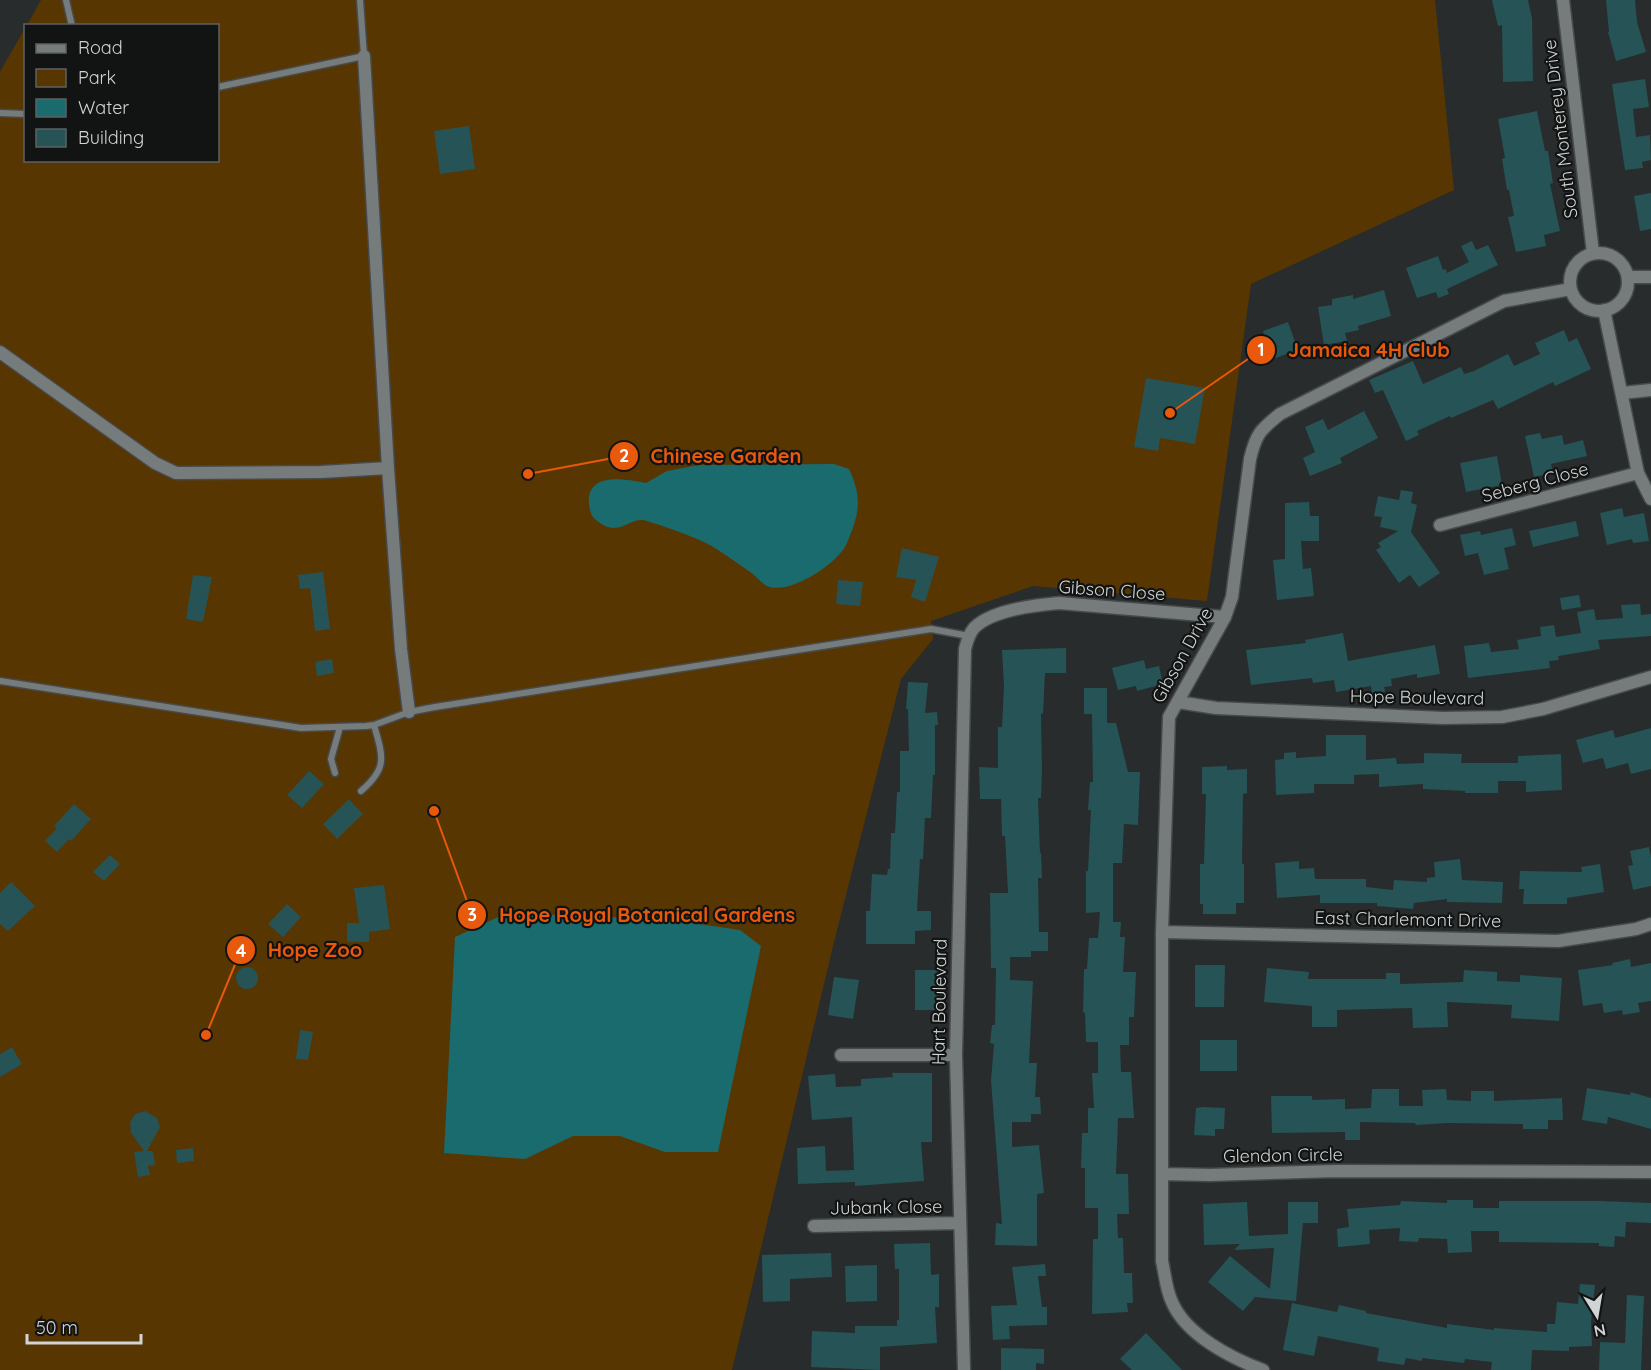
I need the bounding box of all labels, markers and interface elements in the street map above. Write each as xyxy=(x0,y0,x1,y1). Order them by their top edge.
legend xyxy=(24,24,219,162)
text: Road xyxy=(78,36,123,59)
street label: South Monterey Drive xyxy=(1538,38,1582,220)
text: Park xyxy=(78,66,116,89)
text: Water xyxy=(78,96,129,119)
text: Building xyxy=(78,126,144,149)
callout: Jamaica 4H Club xyxy=(1246,331,1462,369)
text: Jamaica 4H Club xyxy=(1288,337,1450,362)
text: 1 xyxy=(1257,338,1265,361)
callout: Chinese Garden xyxy=(609,437,814,475)
text: Chinese Garden xyxy=(650,443,802,468)
text: 2 xyxy=(619,444,629,467)
street label: Seberg Close xyxy=(1479,457,1591,507)
street label: Gibson Close xyxy=(1058,575,1166,605)
street label: Gibson Drive xyxy=(1146,603,1218,707)
street label: Hope Boulevard xyxy=(1350,684,1484,710)
callout: Hope Royal Botanical Gardens xyxy=(457,896,807,934)
text: Hope Royal Botanical Gardens xyxy=(499,902,795,927)
text: 3 xyxy=(467,903,477,926)
street label: East Charlemont Drive xyxy=(1315,906,1501,932)
callout: Hope Zoo xyxy=(226,931,374,969)
text: Hope Zoo xyxy=(268,937,362,962)
text: 4 xyxy=(236,939,247,962)
street label: Hart Boulevard xyxy=(926,939,952,1065)
street label: Glendon Circle xyxy=(1223,1142,1343,1168)
street label: Jubank Close xyxy=(830,1195,942,1219)
north arrow xyxy=(1567,1286,1627,1346)
scale bar xyxy=(27,1307,141,1345)
text: 50 m xyxy=(36,1316,78,1339)
text: N xyxy=(1592,1320,1608,1342)

